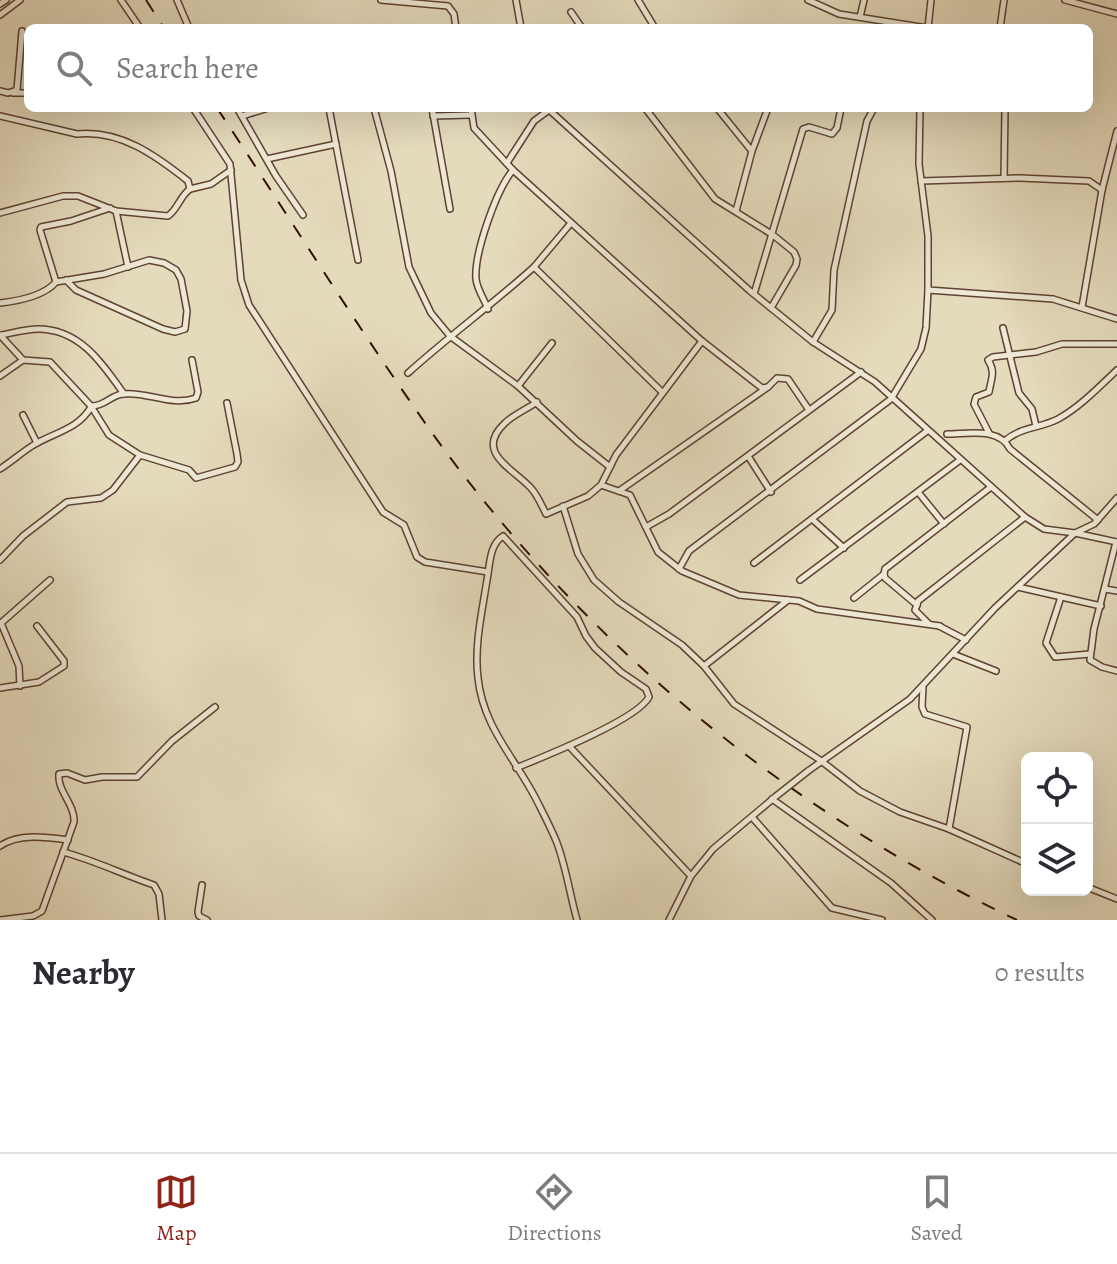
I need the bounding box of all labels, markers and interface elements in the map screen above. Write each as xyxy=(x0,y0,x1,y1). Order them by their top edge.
search box xyxy=(24,24,1093,112)
icon: search xyxy=(52,46,96,90)
text: Search here xyxy=(116,48,259,88)
map controls xyxy=(1021,752,1093,896)
button: locate xyxy=(1021,752,1093,824)
button: layers xyxy=(1021,824,1093,896)
text: Nearby xyxy=(32,949,135,996)
text: 0 results xyxy=(995,955,1085,990)
tab: Map xyxy=(154,1170,198,1248)
tab: Directions xyxy=(507,1170,602,1248)
tab: Saved xyxy=(910,1170,963,1248)

